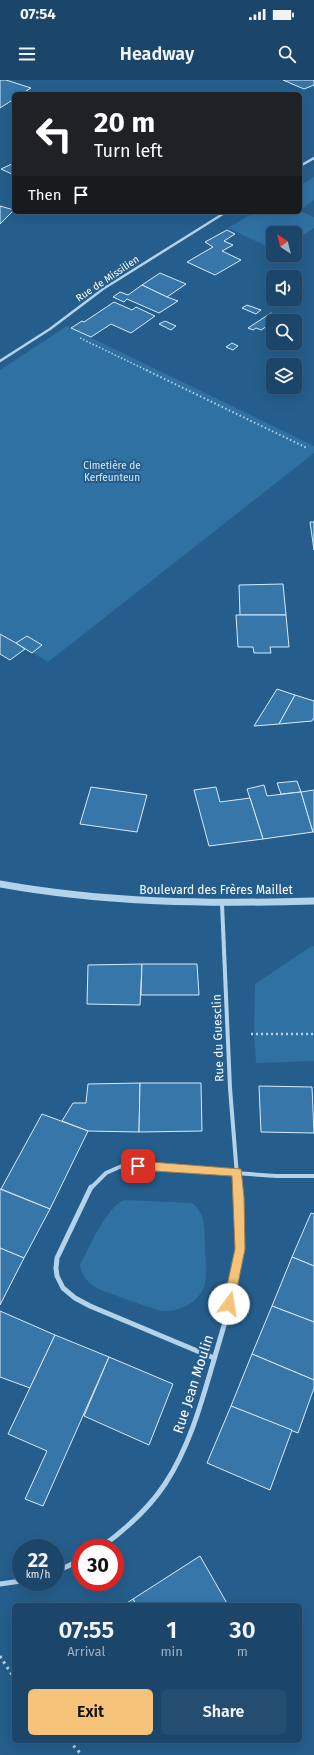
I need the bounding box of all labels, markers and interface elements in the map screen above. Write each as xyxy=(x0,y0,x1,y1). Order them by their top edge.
text: 07:54 xyxy=(20,5,56,23)
icon: menu xyxy=(16,43,38,65)
text: Headway xyxy=(120,43,194,65)
icon: search xyxy=(276,43,298,65)
text: 20 m xyxy=(94,106,155,139)
icon: left xyxy=(28,108,80,160)
text: Turn left xyxy=(94,140,163,162)
icon: arrive xyxy=(70,184,92,206)
text: Then xyxy=(28,186,62,204)
north arrow xyxy=(266,226,302,262)
map controls xyxy=(266,226,302,394)
street label: Rue de Missilien xyxy=(74,253,141,304)
button: sound xyxy=(266,270,302,306)
button: search xyxy=(266,314,302,350)
button: layers xyxy=(266,358,302,394)
park label: Cimetière de Kerfeunteun xyxy=(83,460,141,484)
street label: Boulevard des Frères Maillet xyxy=(139,883,293,897)
street label: Rue du Guesclin xyxy=(209,994,227,1082)
pin xyxy=(121,1149,155,1183)
icon: arrive xyxy=(127,1155,149,1177)
position arrow xyxy=(208,1283,250,1325)
street label: Rue Jean Moulin xyxy=(170,1333,217,1436)
speed limit sign: 30 xyxy=(72,1539,124,1591)
text: 22 xyxy=(28,1548,48,1572)
text: km/h xyxy=(26,1569,50,1581)
text: 07:55 xyxy=(58,1616,114,1644)
text: 1 xyxy=(166,1616,177,1644)
text: 30 xyxy=(229,1616,256,1644)
text: Arrival xyxy=(67,1644,105,1659)
text: min xyxy=(160,1644,183,1659)
text: m xyxy=(237,1644,248,1659)
button: Exit xyxy=(28,1689,153,1735)
button: Share xyxy=(161,1689,286,1735)

